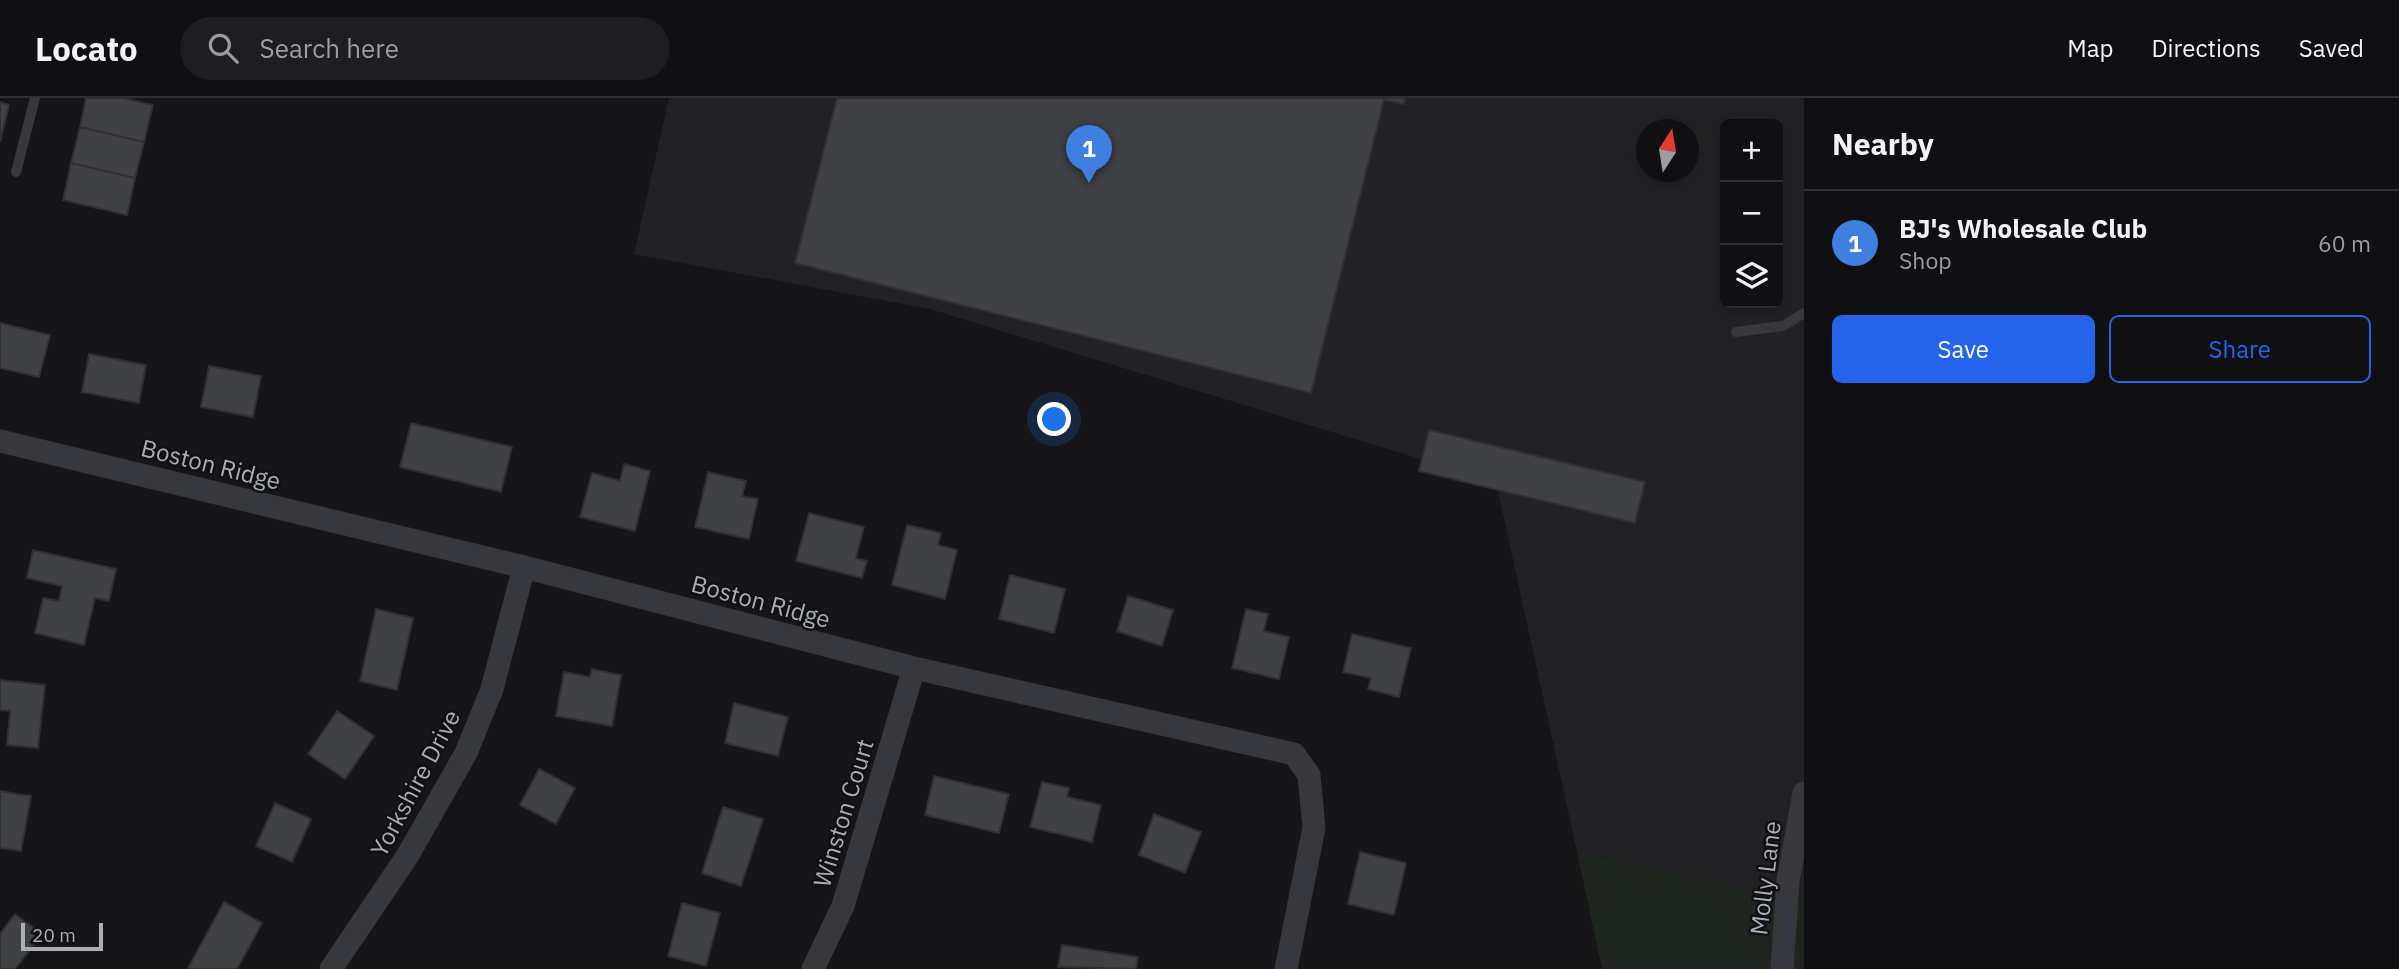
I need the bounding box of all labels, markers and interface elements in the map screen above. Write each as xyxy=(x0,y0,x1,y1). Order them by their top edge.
search box xyxy=(180,17,670,80)
text: Locato xyxy=(35,27,138,70)
icon: search xyxy=(204,29,242,67)
text: Search here xyxy=(260,31,399,65)
text: Map xyxy=(2067,32,2113,64)
text: Directions xyxy=(2151,32,2261,64)
text: Saved xyxy=(2299,32,2364,64)
north arrow xyxy=(1636,119,1699,182)
map controls xyxy=(1720,119,1783,308)
button: + xyxy=(1720,119,1783,182)
text: Nearby xyxy=(1832,124,1934,163)
pin: 1 xyxy=(1066,125,1112,183)
button: − xyxy=(1720,182,1783,245)
text: BJ's Wholesale Club xyxy=(1899,211,2147,245)
text: 1 xyxy=(1848,228,1862,258)
text: 60 m xyxy=(2318,228,2371,258)
button: layers xyxy=(1720,245,1783,308)
text: Shop xyxy=(1899,245,1952,275)
button: Save xyxy=(1832,315,2095,383)
button: Share xyxy=(2109,315,2371,383)
your location xyxy=(1037,402,1071,436)
street label: Boston Ridge xyxy=(138,431,284,497)
street label: Boston Ridge xyxy=(688,567,834,635)
street label: Yorkshire Drive xyxy=(363,704,467,862)
street label: Winston Court xyxy=(805,735,881,891)
street label: Molly Lane xyxy=(1742,819,1788,937)
scale bar xyxy=(21,920,103,952)
text: 20 m xyxy=(32,923,76,947)

